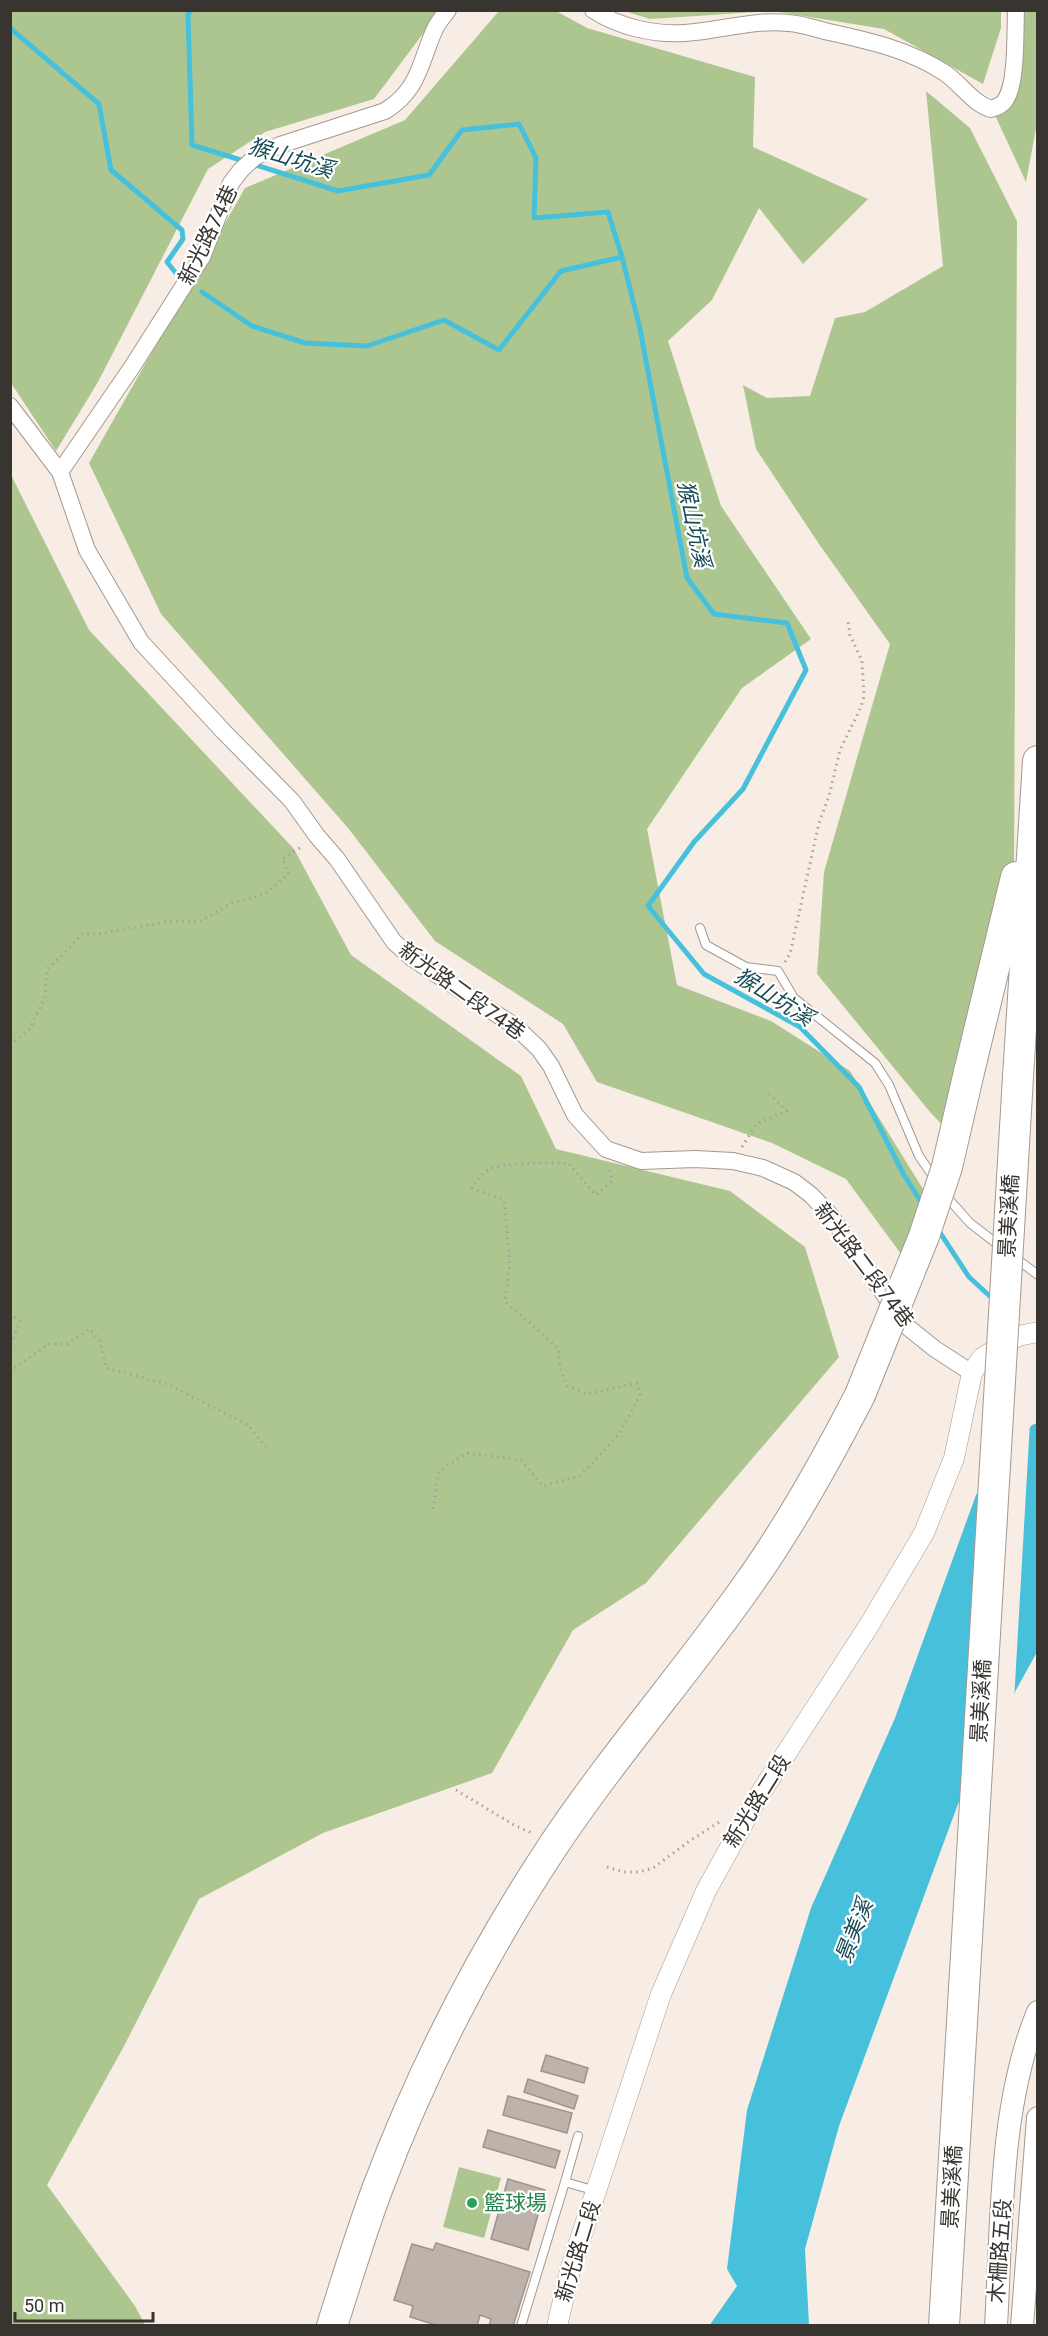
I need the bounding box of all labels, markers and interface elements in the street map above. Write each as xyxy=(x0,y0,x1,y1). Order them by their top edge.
water label: 猴山坑溪 xyxy=(245,133,340,184)
street label: 新光路74巷 xyxy=(174,181,242,289)
water label: 猴山坑溪 xyxy=(673,478,716,573)
street label: 新光路二段74巷 xyxy=(394,937,530,1045)
water label: 猴山坑溪 xyxy=(730,963,820,1033)
street label: 景美溪橋 xyxy=(995,1173,1023,1259)
street label: 新光路二段74巷 xyxy=(809,1198,919,1332)
street label: 景美溪橋 xyxy=(967,1658,995,1744)
street label: 新光路二段 xyxy=(719,1750,795,1852)
water label: 景美溪 xyxy=(831,1893,879,1966)
street label: 景美溪橋 xyxy=(938,2144,966,2230)
place label: 籃球場 xyxy=(484,2191,547,2215)
marker: 籃球場 xyxy=(465,2196,479,2210)
street label: 新光路二段 xyxy=(551,2197,605,2305)
street label: 木柵路五段 xyxy=(984,2198,1016,2304)
scale bar xyxy=(15,2285,153,2323)
text: 50 m xyxy=(24,2295,64,2316)

